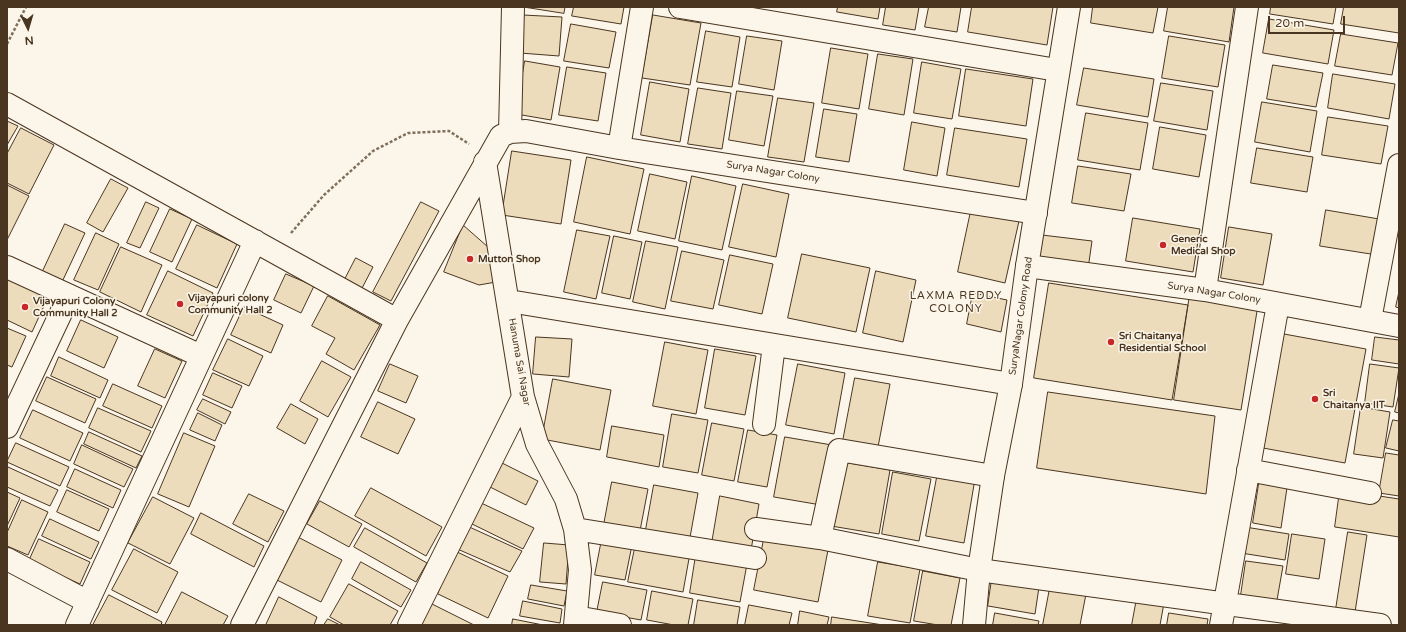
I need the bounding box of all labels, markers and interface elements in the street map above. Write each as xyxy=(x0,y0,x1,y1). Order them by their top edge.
north arrow xyxy=(8,8,48,48)
scale bar xyxy=(1270,8,1347,34)
text: 20 m xyxy=(1275,16,1304,30)
text: N xyxy=(24,34,34,47)
street label: Surya Nagar Colony xyxy=(725,159,821,185)
place label: Generic Medical Shop xyxy=(1171,233,1236,256)
marker: Generic Medical Shop xyxy=(1158,240,1168,250)
place label: Mutton Shop xyxy=(478,253,541,265)
marker: Mutton Shop xyxy=(465,254,475,264)
street label: SuryaNagar Colony Road xyxy=(1007,256,1035,376)
street label: Surya Nagar Colony xyxy=(1166,280,1262,306)
district label: LAXMA REDDY COLONY xyxy=(910,289,1002,315)
place label: Vijayapuri colony Community Hall 2 xyxy=(188,292,273,316)
place label: Vijayapuri Colony Community Hall 2 xyxy=(33,295,118,318)
marker: Vijayapuri colony Community Hall 2 xyxy=(175,299,185,309)
marker: Vijayapuri Colony Community Hall 2 xyxy=(20,302,30,312)
street label: Hanuma Sai Nagar xyxy=(505,317,533,407)
place label: Sri Chaitanya Residential School xyxy=(1119,330,1206,354)
marker: Sri Chaitanya Residential School xyxy=(1106,337,1116,347)
place label: Sri Chaitanya IIT xyxy=(1323,387,1385,410)
marker: Sri Chaitanya IIT xyxy=(1310,394,1320,404)

